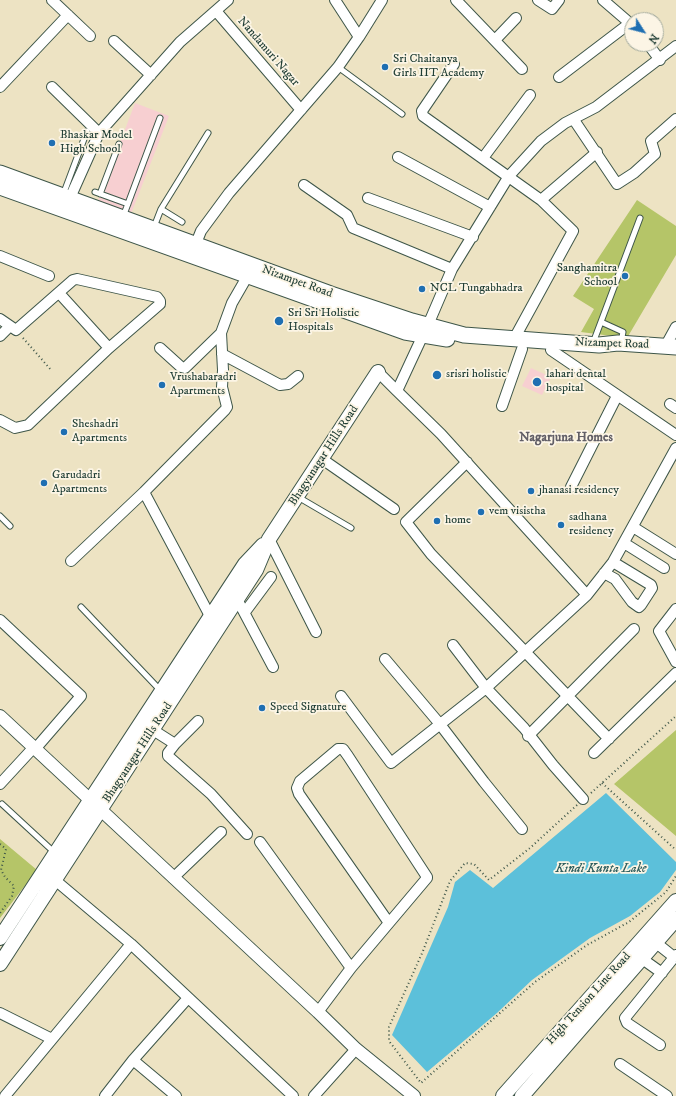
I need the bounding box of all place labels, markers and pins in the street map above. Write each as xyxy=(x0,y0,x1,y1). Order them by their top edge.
place label: Sri Chaitanya Girls IIT Academy xyxy=(393,53,484,81)
marker: Sri Chaitanya Girls IIT Academy xyxy=(380,62,390,72)
place label: Bhaskar Model High School xyxy=(60,129,132,157)
marker: Bhaskar Model High School xyxy=(47,138,57,148)
place label: Sanghamitra School xyxy=(557,262,617,290)
marker: Sanghamitra School xyxy=(620,271,630,281)
place label: NCL Tungabhadra xyxy=(430,282,523,296)
marker: NCL Tungabhadra xyxy=(417,284,427,294)
place label: Sri Sri Holistic Hospitals xyxy=(288,307,359,335)
marker: Sri Sri Holistic Hospitals xyxy=(273,315,285,327)
place label: srisri holistic xyxy=(446,368,507,382)
place label: lahari dental hospital xyxy=(546,368,606,396)
marker: srisri holistic xyxy=(431,369,443,381)
place label: Vrushabaradri Apartments xyxy=(170,371,236,399)
marker: lahari dental hospital xyxy=(531,376,543,388)
marker: Vrushabaradri Apartments xyxy=(157,380,167,390)
place label: Sheshadri Apartments xyxy=(72,418,127,446)
marker: Sheshadri Apartments xyxy=(59,427,69,437)
place label: Garudadri Apartments xyxy=(52,469,107,497)
marker: Garudadri Apartments xyxy=(39,478,49,488)
place label: jhanasi residency xyxy=(539,484,619,498)
marker: jhanasi residency xyxy=(526,486,536,496)
place label: vem visistha xyxy=(489,505,546,519)
marker: vem visistha xyxy=(476,507,486,517)
place label: sadhana residency xyxy=(569,511,614,539)
place label: home xyxy=(445,514,471,528)
marker: home xyxy=(432,516,442,526)
marker: sadhana residency xyxy=(556,520,566,530)
place label: Speed Signature xyxy=(270,701,346,715)
marker: Speed Signature xyxy=(257,703,267,713)

